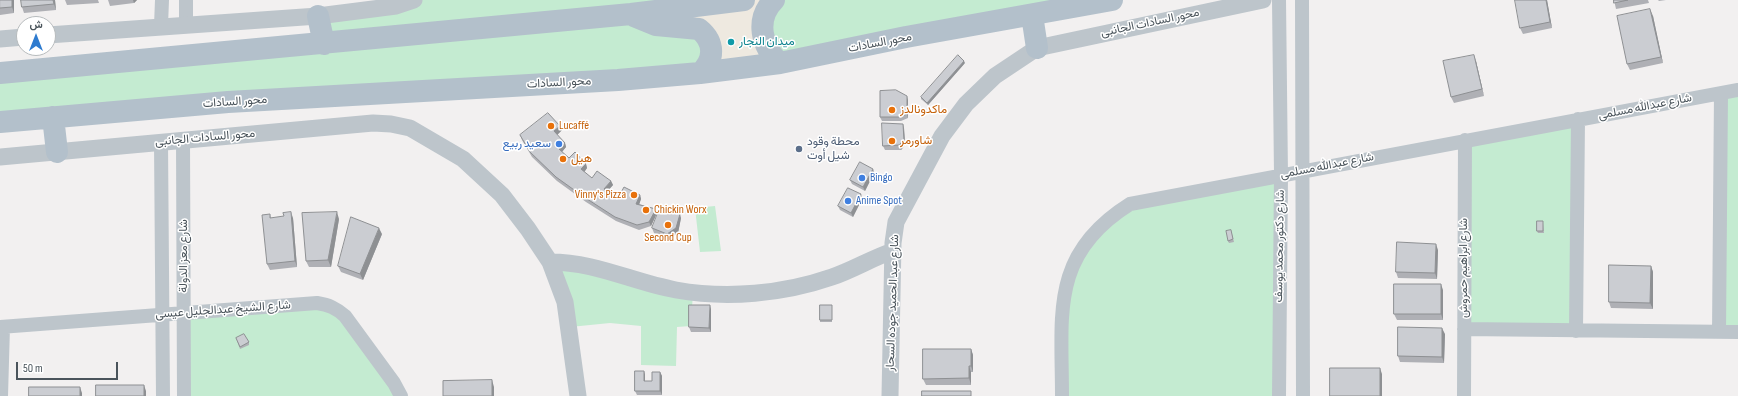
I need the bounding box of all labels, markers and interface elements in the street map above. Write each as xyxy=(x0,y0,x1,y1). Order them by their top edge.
street label: محور السادات الجانبى xyxy=(1099,6,1201,40)
north arrow xyxy=(16,16,56,56)
text: ش xyxy=(29,18,43,31)
street label: محور السادات xyxy=(847,30,913,56)
place label: ميدان النجار xyxy=(739,35,795,49)
marker: ميدان النجار xyxy=(726,37,736,47)
street label: محور السادات xyxy=(526,74,592,92)
street label: شارع عبدالله مسلمى xyxy=(1597,91,1693,123)
street label: محور السادات xyxy=(202,93,268,111)
place label: ماكدونالدز xyxy=(900,103,947,117)
marker: ماكدونالدز xyxy=(887,105,897,115)
place label: Lucaffé xyxy=(559,119,589,133)
marker: Lucaffé xyxy=(546,121,556,131)
street label: محور السادات الجانبى xyxy=(154,126,256,150)
place label: شاورمر xyxy=(900,134,932,148)
place label: محطة وقود شيل أوت xyxy=(807,135,860,163)
marker: شاورمر xyxy=(887,136,897,146)
place label: سعيد ربيع xyxy=(502,137,551,151)
marker: سعيد ربيع xyxy=(554,139,564,149)
marker: محطة وقود شيل أوت xyxy=(794,144,804,154)
street label: شارع عبدالله مسلمى xyxy=(1279,150,1375,182)
place label: هيل xyxy=(571,152,592,166)
marker: هيل xyxy=(558,154,568,164)
place label: Bingo xyxy=(870,171,892,185)
marker: Bingo xyxy=(857,173,867,183)
place label: Vinny's Pizza xyxy=(575,188,626,202)
marker: Vinny's Pizza xyxy=(629,190,639,200)
street label: شارع دكتور محمد يوسف xyxy=(1272,190,1288,302)
place label: Anime Spot xyxy=(856,194,902,208)
marker: Anime Spot xyxy=(843,196,853,206)
place label: Chickin Worx xyxy=(654,203,706,217)
marker: Chickin Worx xyxy=(641,205,651,215)
street label: شارع ابراهيم حمروش xyxy=(1457,218,1471,318)
street label: شارع معز الدولة xyxy=(177,219,191,293)
marker: Second Cup xyxy=(663,220,673,230)
place label: Second Cup xyxy=(644,231,692,245)
street label: شارع عبد الحميد جوده السحار xyxy=(883,234,903,372)
street label: شارع الشيخ عبدالجليل عيسى xyxy=(155,298,291,322)
scale bar xyxy=(18,354,120,380)
text: 50 m xyxy=(23,361,43,376)

